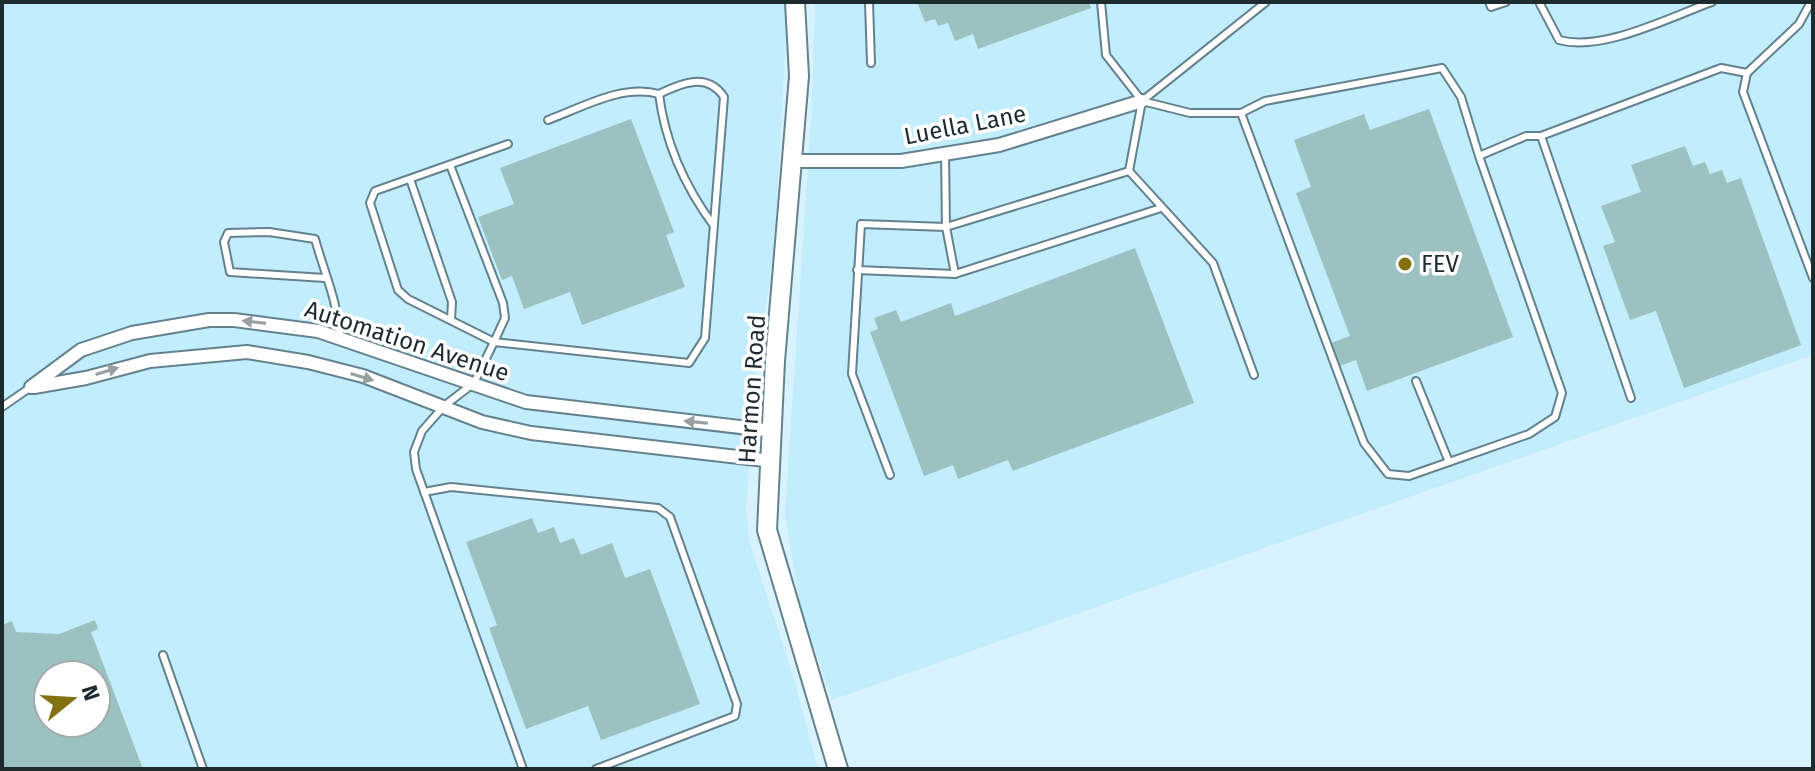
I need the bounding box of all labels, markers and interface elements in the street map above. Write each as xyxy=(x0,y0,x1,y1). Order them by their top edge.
street label: Luella Lane xyxy=(902,99,1028,151)
place label: FEV xyxy=(1421,250,1460,278)
marker: FEV xyxy=(1396,255,1414,273)
street label: Automation Avenue xyxy=(301,295,513,387)
street label: Harmon Road xyxy=(733,314,771,464)
one-way arrow xyxy=(241,315,266,328)
one-way arrow xyxy=(96,364,120,377)
one-way arrow xyxy=(351,371,375,384)
one-way arrow xyxy=(684,415,709,428)
north arrow xyxy=(32,659,112,739)
text: N xyxy=(75,682,106,704)

